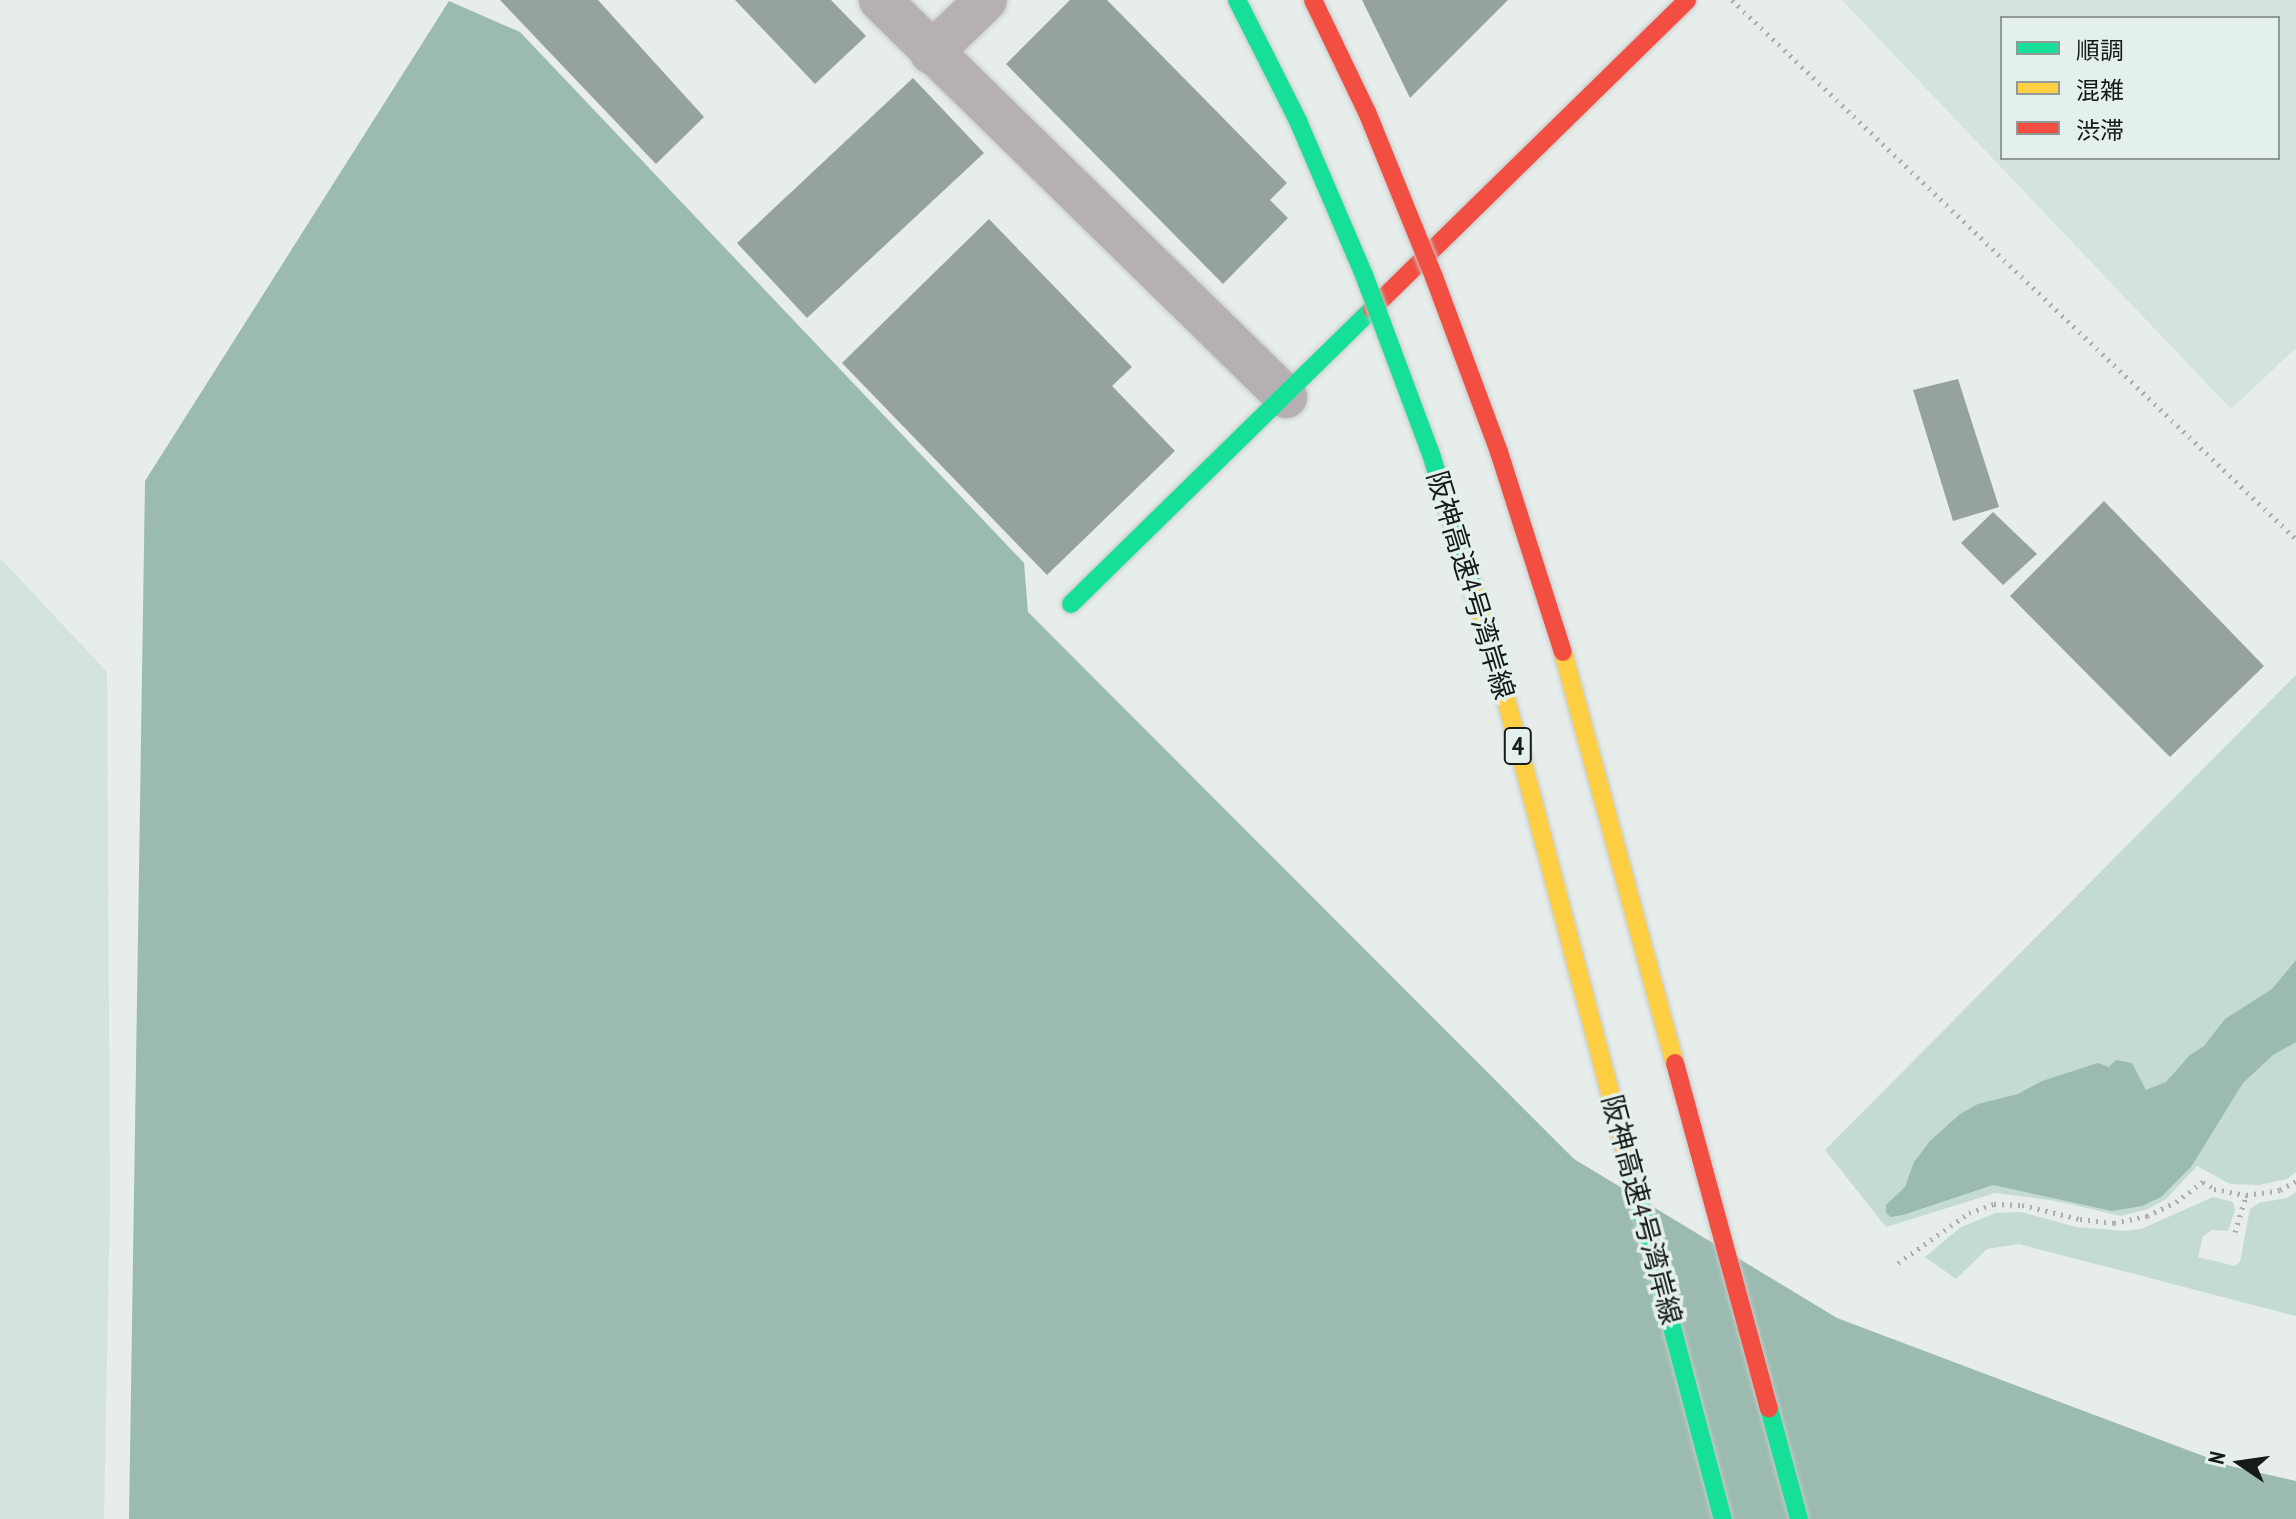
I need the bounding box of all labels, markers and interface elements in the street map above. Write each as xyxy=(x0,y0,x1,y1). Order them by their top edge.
legend xyxy=(2000,16,2280,160)
text: 順調 xyxy=(2076,35,2124,66)
text: 混雑 xyxy=(2076,75,2124,106)
text: 渋滞 xyxy=(2076,115,2124,146)
street label: 阪神高速4号湾岸線 xyxy=(1420,467,1522,703)
road number: 4 xyxy=(1502,724,1534,768)
street label: 阪神高速4号湾岸線 xyxy=(1595,1091,1689,1329)
north arrow xyxy=(2200,1423,2280,1503)
text: N xyxy=(2202,1449,2232,1467)

